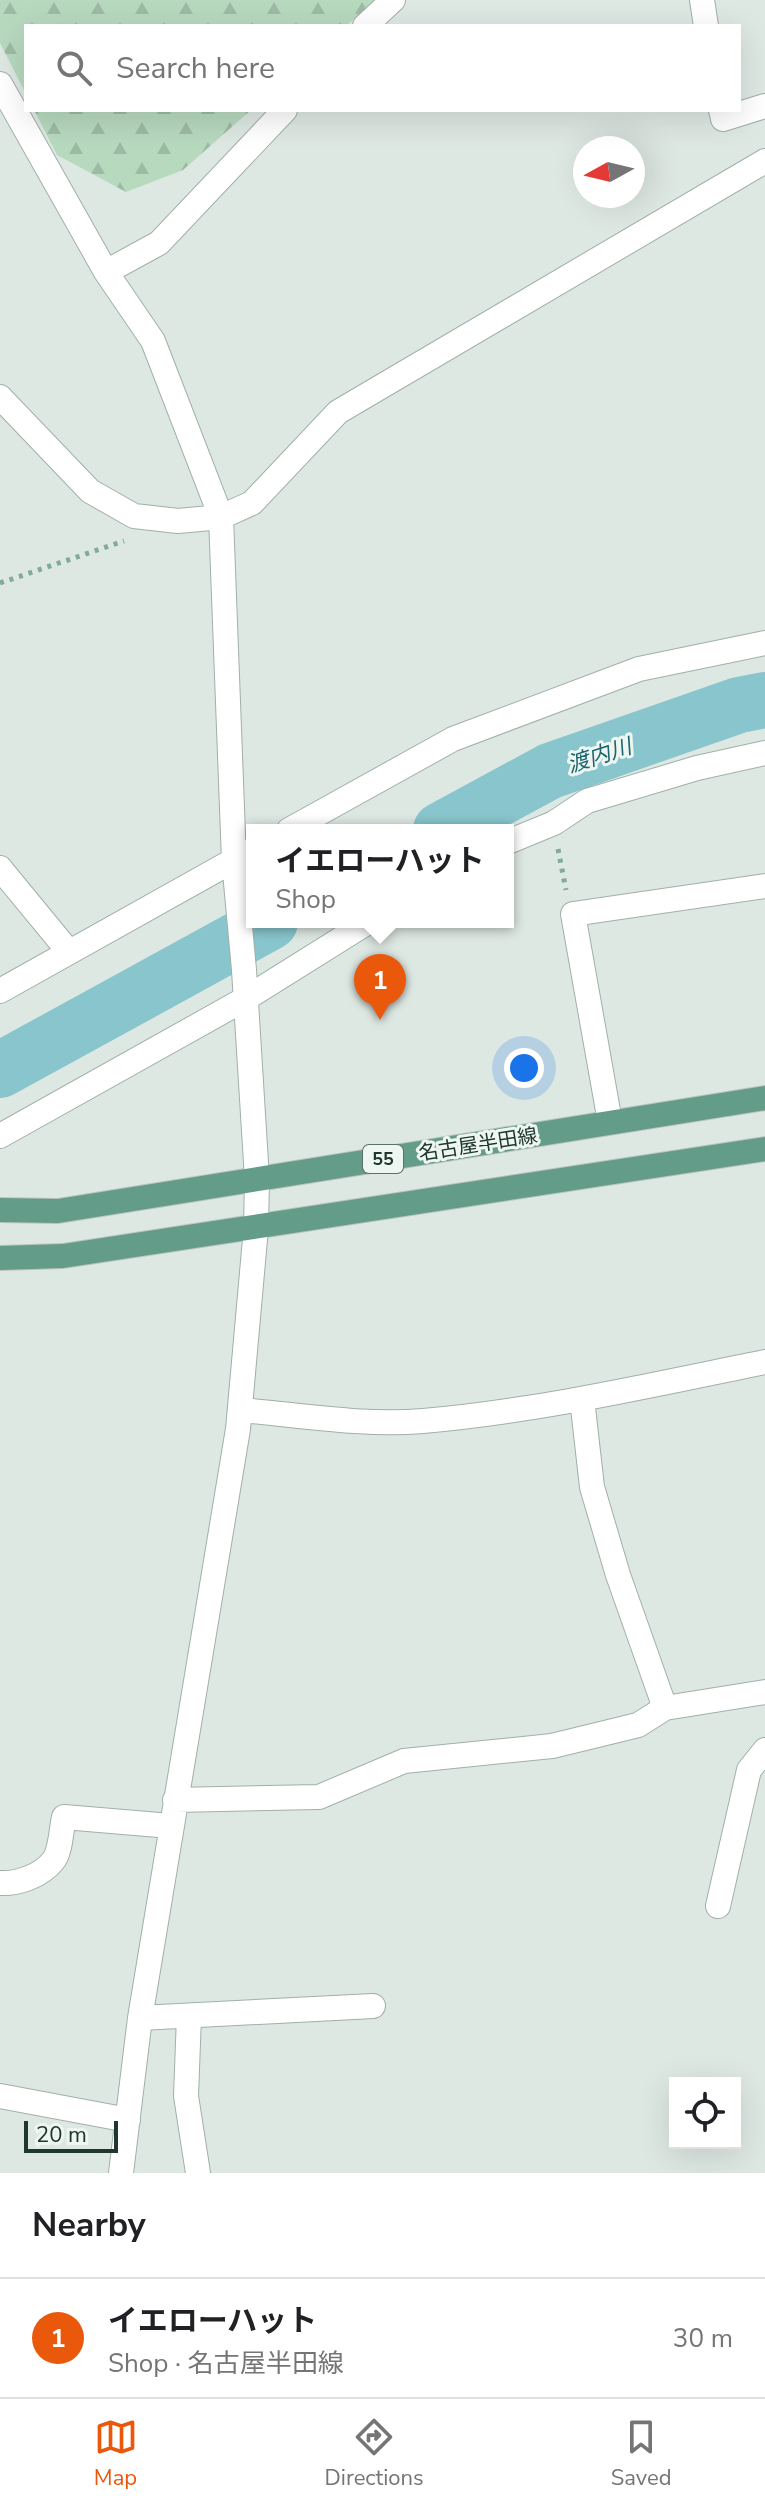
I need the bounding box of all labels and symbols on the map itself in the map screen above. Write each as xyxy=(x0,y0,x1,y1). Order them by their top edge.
north arrow xyxy=(573,136,645,208)
water label: 渡内川 xyxy=(563,731,637,780)
pin: 1 xyxy=(354,954,406,1020)
your location xyxy=(504,1048,544,1088)
street label: 名古屋半田線 xyxy=(417,1122,539,1167)
road number: 55 xyxy=(363,1145,403,1173)
scale bar xyxy=(24,2117,118,2153)

